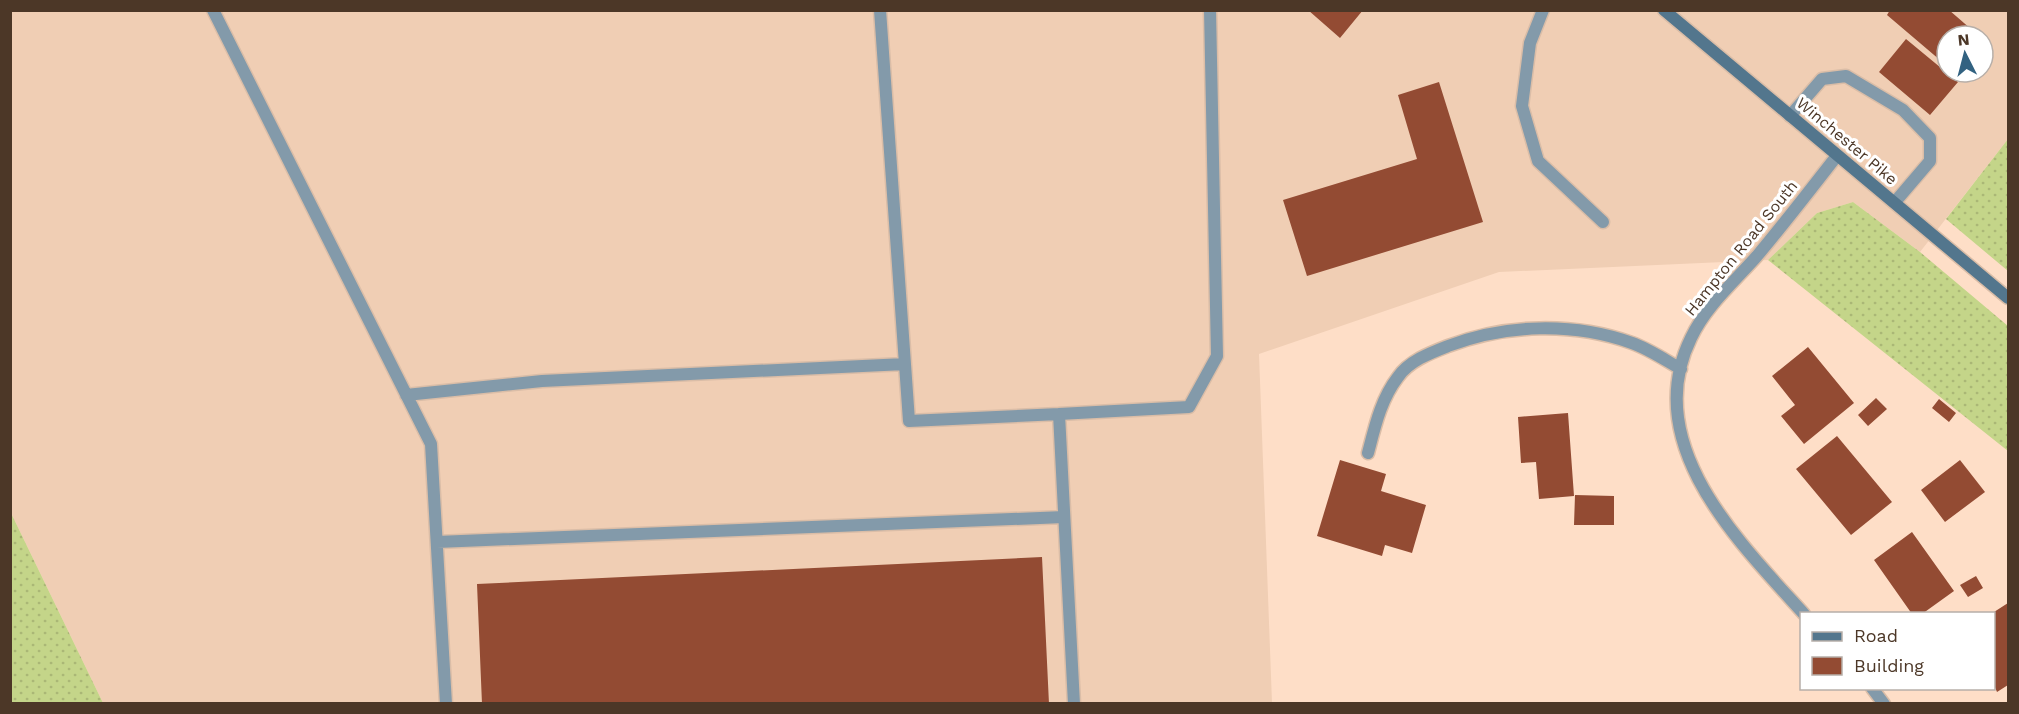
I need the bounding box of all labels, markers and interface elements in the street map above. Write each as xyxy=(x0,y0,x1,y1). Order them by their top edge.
north arrow xyxy=(1935,24,1995,84)
text: N xyxy=(1957,30,1970,50)
street label: Winchester Pike xyxy=(1793,93,1901,189)
street label: Hampton Road South xyxy=(1681,177,1801,319)
legend xyxy=(1800,612,1995,690)
text: Road xyxy=(1854,625,1898,646)
text: Building xyxy=(1854,655,1924,676)

